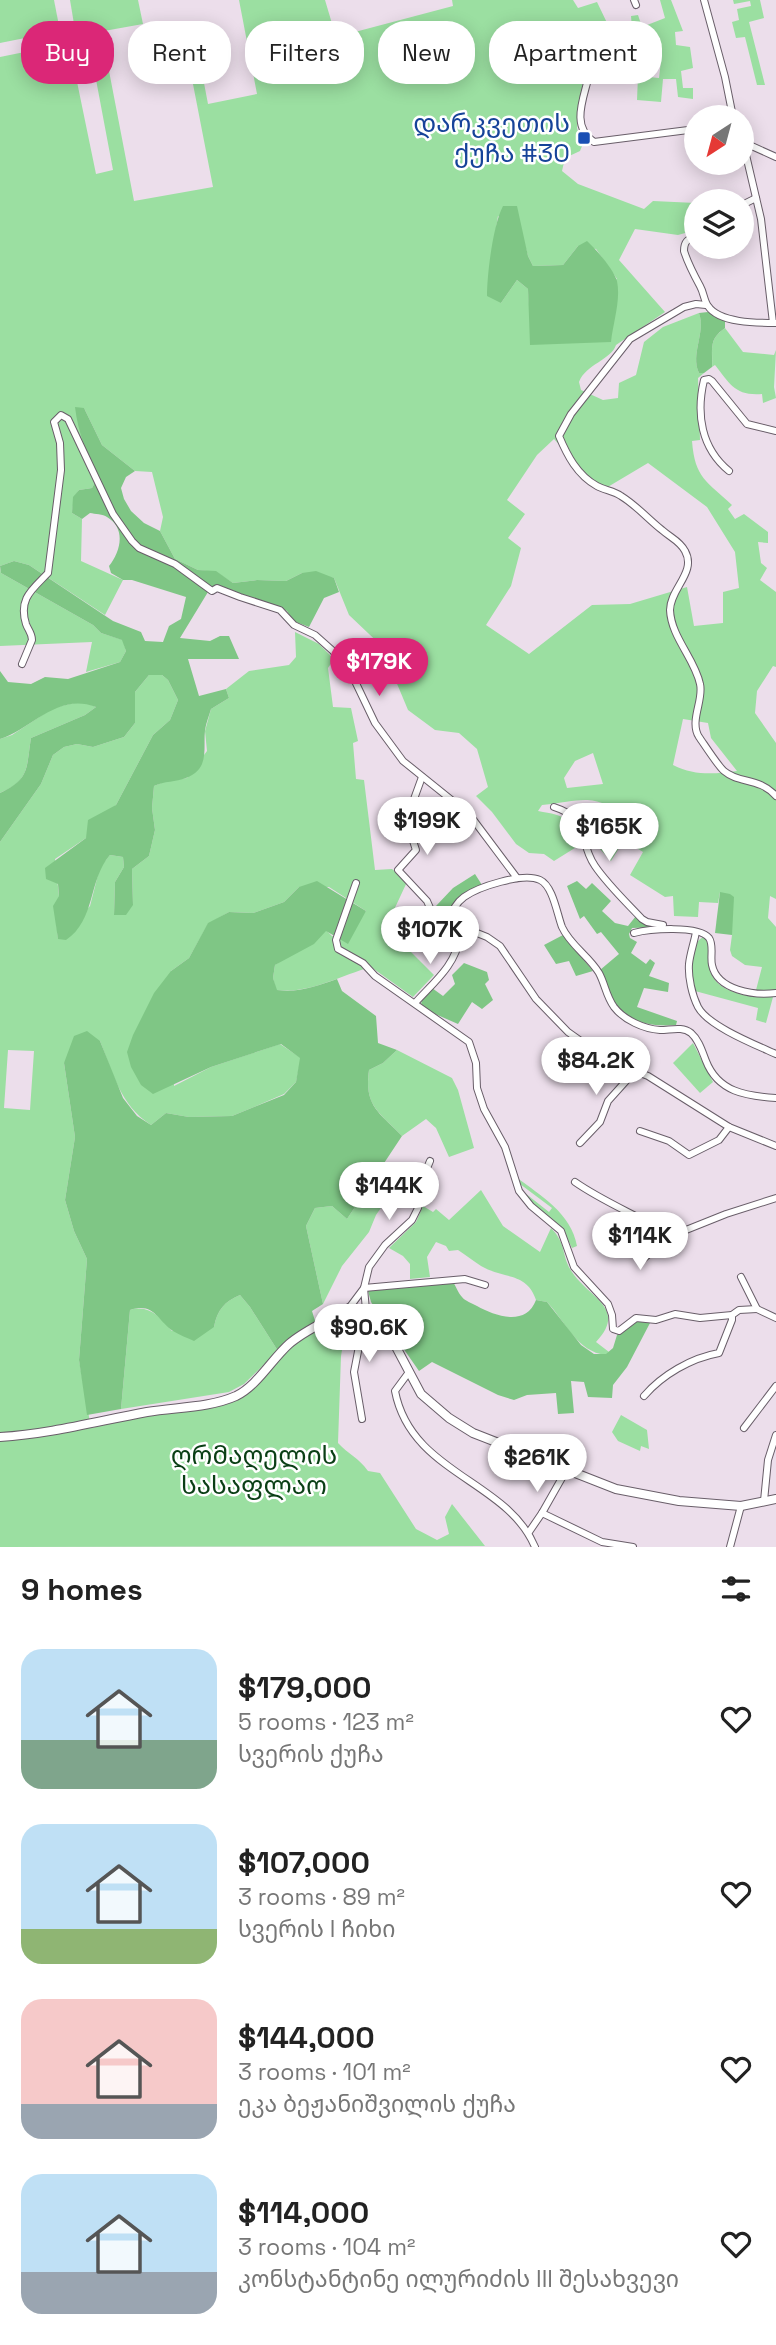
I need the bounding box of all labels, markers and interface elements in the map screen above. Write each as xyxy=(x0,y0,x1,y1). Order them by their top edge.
chip: Buy xyxy=(21,21,114,84)
chip: Rent xyxy=(128,21,231,84)
chip: Filters xyxy=(245,21,364,84)
chip: New xyxy=(378,21,475,84)
chip: Apartment xyxy=(489,21,662,84)
north arrow xyxy=(684,105,754,175)
map controls xyxy=(684,105,754,259)
place label: დარკვეთის ქუჩა #30 xyxy=(413,106,570,170)
marker: დარკვეთის ქუჩა #30 xyxy=(576,130,592,146)
button: layers xyxy=(684,189,754,259)
pin: $179K xyxy=(330,638,428,698)
text: $179K xyxy=(346,646,412,676)
pin: $199K xyxy=(378,798,476,857)
pin: $165K xyxy=(560,804,658,863)
text: $199K xyxy=(393,805,461,835)
text: $165K xyxy=(576,811,642,841)
pin: $107K xyxy=(381,906,479,966)
text: $107K xyxy=(397,914,463,944)
pin: $84.2K xyxy=(539,1038,653,1097)
text: $84.2K xyxy=(557,1045,635,1075)
pin: $144K xyxy=(340,1162,438,1222)
text: $144K xyxy=(355,1170,423,1200)
pin: $114K xyxy=(591,1212,689,1272)
text: $114K xyxy=(608,1220,672,1250)
pin: $90.6K xyxy=(312,1304,426,1364)
text: $90.6K xyxy=(330,1312,408,1342)
pin: $261K xyxy=(488,1434,586,1494)
park label: ღრმაღელის სასაფლაო xyxy=(171,1438,337,1502)
text: $261K xyxy=(504,1442,570,1472)
text: 9 homes xyxy=(21,1570,143,1609)
icon: filters xyxy=(717,1570,755,1608)
text: $179,000 xyxy=(238,1668,371,1707)
icon: home xyxy=(77,1677,161,1761)
icon: heart xyxy=(717,1700,755,1738)
text: 5 rooms · 123 m² xyxy=(238,1707,414,1737)
text: სვერის ქუჩა xyxy=(238,1739,384,1769)
text: $107,000 xyxy=(238,1843,370,1882)
icon: home xyxy=(77,1852,161,1936)
icon: heart xyxy=(717,1875,755,1913)
text: 3 rooms · 89 m² xyxy=(238,1882,405,1912)
text: სვერის I ჩიხი xyxy=(238,1914,395,1944)
text: $144,000 xyxy=(238,2018,375,2057)
icon: home xyxy=(77,2027,161,2111)
icon: heart xyxy=(717,2050,755,2088)
text: 3 rooms · 101 m² xyxy=(238,2057,411,2087)
text: ეკა ბეჟანიშვილის ქუჩა xyxy=(238,2089,516,2119)
text: $114,000 xyxy=(238,2193,369,2232)
icon: home xyxy=(77,2202,161,2286)
icon: heart xyxy=(717,2225,755,2263)
text: 3 rooms · 104 m² xyxy=(238,2232,415,2262)
text: კონსტანტინე ილურიძის III შესახვევი xyxy=(238,2264,679,2294)

